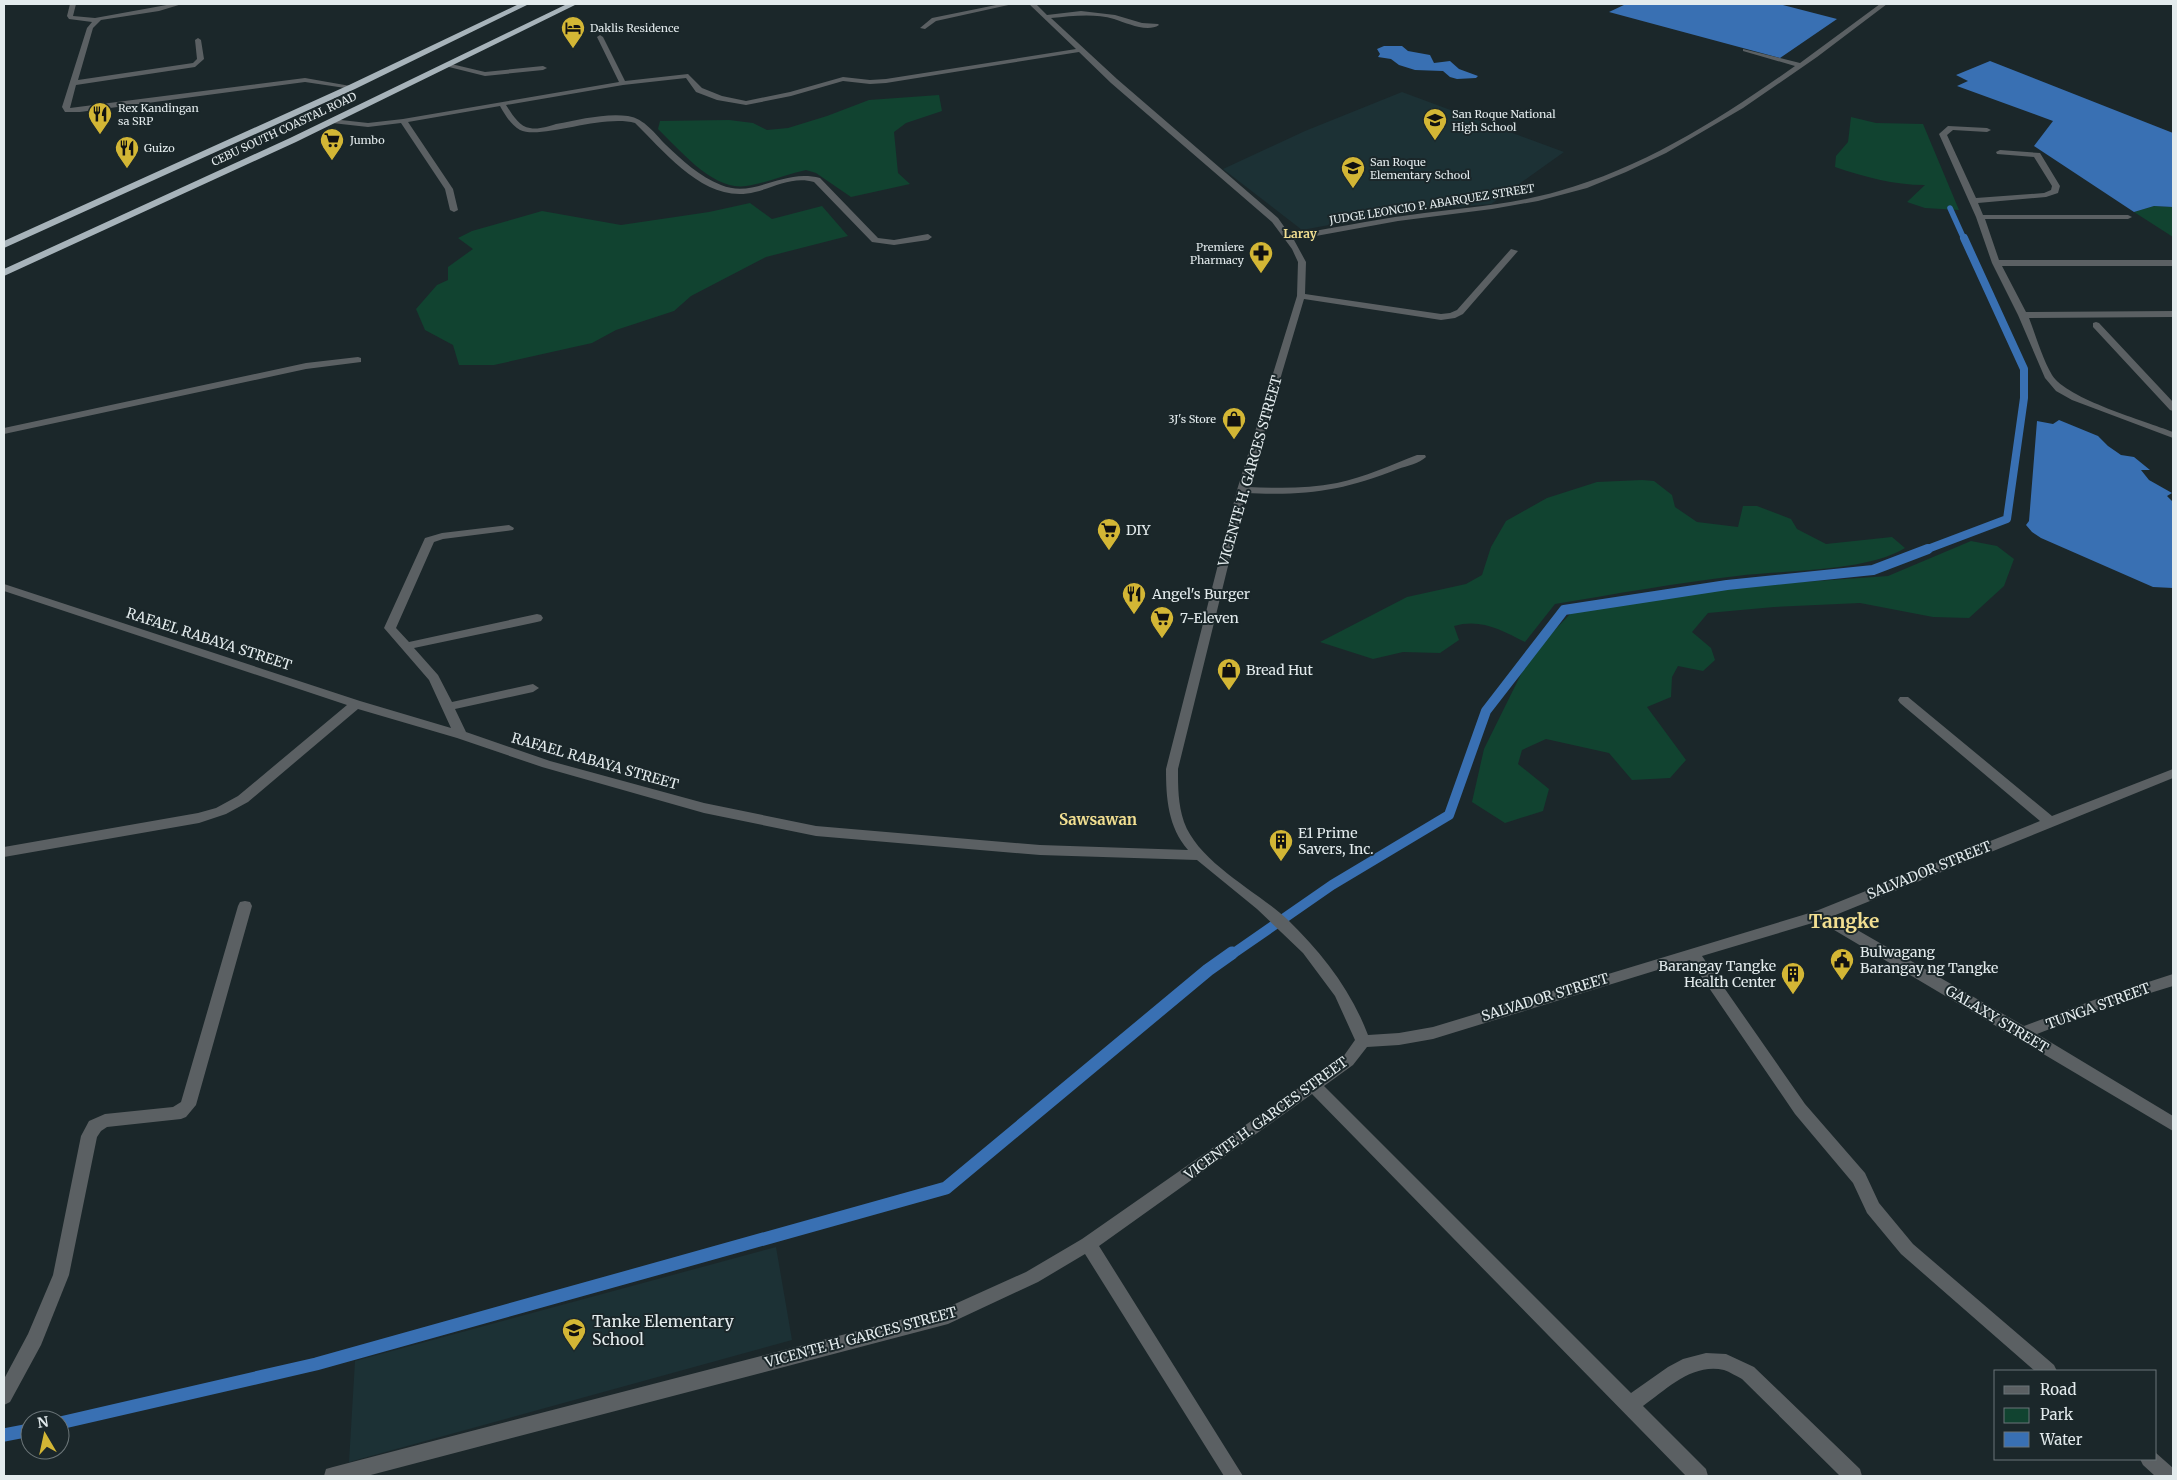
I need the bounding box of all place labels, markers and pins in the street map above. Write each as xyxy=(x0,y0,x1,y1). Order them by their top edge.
hotel icon: Daklis Residence xyxy=(560,15,586,49)
place label: Daklis Residence xyxy=(590,21,680,35)
restaurant icon: Rex Kandingan sa SRP xyxy=(87,101,113,135)
place label: Rex Kandingan sa SRP xyxy=(118,101,199,128)
school or university icon: San Roque National High School xyxy=(1422,107,1448,141)
place label: San Roque National High School xyxy=(1452,107,1556,134)
supermarket icon: Jumbo xyxy=(319,127,345,161)
place label: Jumbo xyxy=(349,133,385,147)
restaurant icon: Guizo xyxy=(114,135,140,169)
place label: Guizo xyxy=(144,141,175,155)
school or university icon: San Roque Elementary School xyxy=(1340,155,1366,189)
place label: San Roque Elementary School xyxy=(1370,155,1471,182)
place label: Premiere Pharmacy xyxy=(1190,240,1245,267)
pharmacy icon: Premiere Pharmacy xyxy=(1248,240,1274,274)
shop icon: 3J's Store xyxy=(1221,406,1247,440)
place label: 3J's Store xyxy=(1168,412,1216,426)
supermarket icon: DIY xyxy=(1096,517,1122,551)
place label: DIY xyxy=(1126,521,1152,539)
restaurant icon: Angel's Burger xyxy=(1121,581,1147,615)
place label: Angel's Burger xyxy=(1151,585,1250,603)
supermarket icon: 7-Eleven xyxy=(1149,605,1175,639)
place label: 7-Eleven xyxy=(1180,609,1239,627)
shop icon: Bread Hut xyxy=(1216,657,1242,691)
place label: Bread Hut xyxy=(1246,661,1313,679)
place label: E1 Prime Savers, Inc. xyxy=(1298,824,1374,858)
building icon: E1 Prime Savers, Inc. xyxy=(1268,828,1294,862)
place label: Bulwagang Barangay ng Tangke xyxy=(1860,943,1998,977)
public building icon: Bulwagang Barangay ng Tangke xyxy=(1829,947,1855,981)
place label: Barangay Tangke Health Center xyxy=(1658,957,1776,991)
building icon: Barangay Tangke Health Center xyxy=(1780,961,1806,995)
place label: Tanke Elementary School xyxy=(592,1311,734,1349)
school or university icon: Tanke Elementary School xyxy=(561,1317,587,1351)

